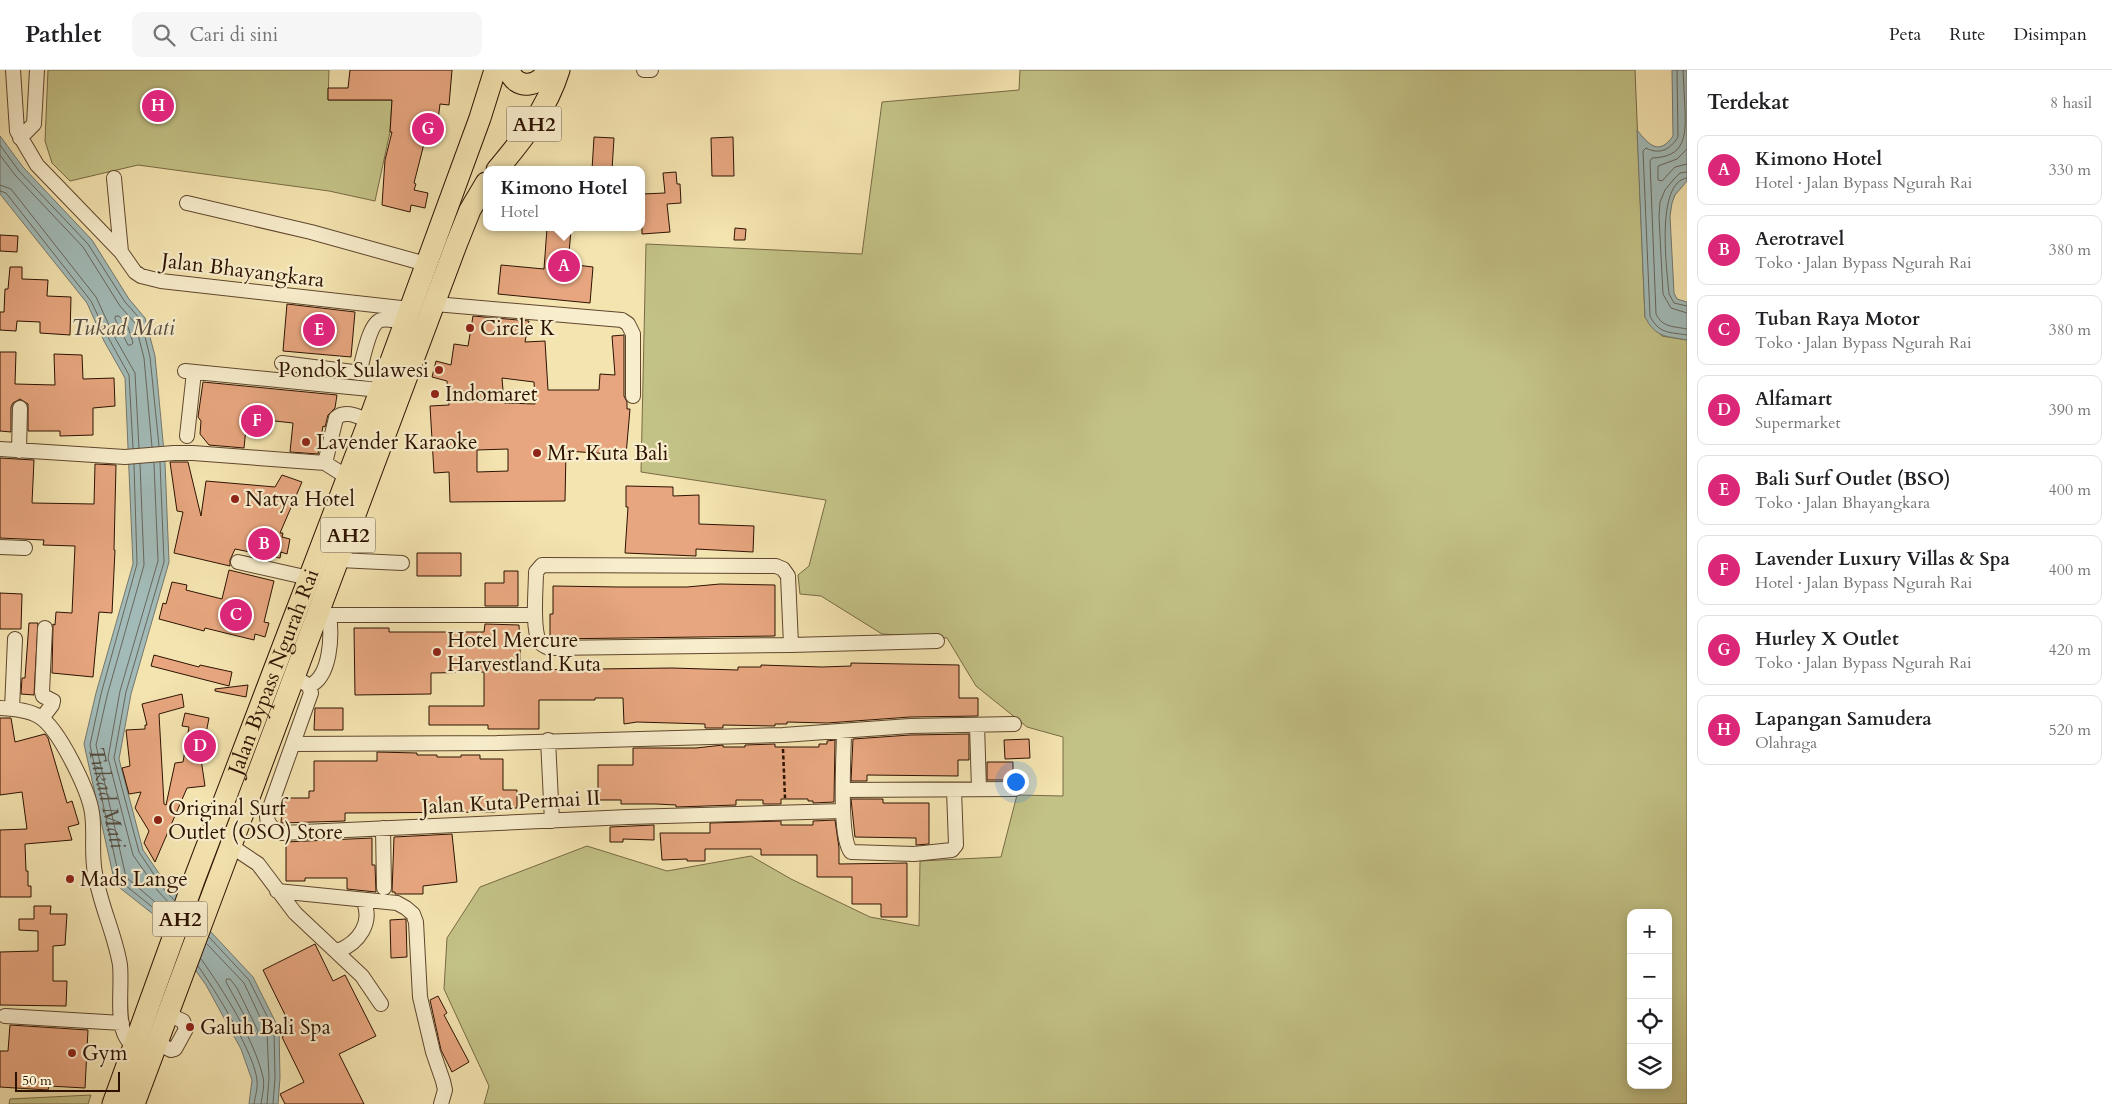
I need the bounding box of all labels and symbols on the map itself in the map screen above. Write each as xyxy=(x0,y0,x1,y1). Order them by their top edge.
pin: H xyxy=(142,87,174,125)
road number: AH2 xyxy=(506,106,562,142)
pin: G xyxy=(412,110,444,148)
street label: Jalan Bhayangkara xyxy=(157,246,326,295)
pin: A xyxy=(548,247,580,285)
pin: E xyxy=(303,311,335,349)
water label: Tukad Mati xyxy=(71,313,176,343)
place label: Circle K xyxy=(480,314,556,343)
marker: Circle K xyxy=(464,322,476,334)
place label: Pondok Sulawesi xyxy=(278,356,429,385)
marker: Pondok Sulawesi xyxy=(433,364,445,376)
place label: Indomaret xyxy=(445,380,538,409)
marker: Indomaret xyxy=(429,388,441,400)
pin: F xyxy=(241,402,273,440)
place label: Lavender Karaoke xyxy=(316,428,477,457)
marker: Lavender Karaoke xyxy=(300,436,312,448)
place label: Mr. Kuta Bali xyxy=(547,439,669,468)
marker: Mr. Kuta Bali xyxy=(531,447,543,459)
place label: Natya Hotel xyxy=(245,485,355,514)
marker: Natya Hotel xyxy=(229,493,241,505)
road number: AH2 xyxy=(320,518,376,552)
pin: B xyxy=(248,525,280,563)
street label: Jalan Bypass Ngurah Rai xyxy=(220,565,326,782)
pin: C xyxy=(220,596,252,634)
place label: Hotel Mercure Harvestland Kuta xyxy=(447,626,601,679)
marker: Hotel Mercure Harvestland Kuta xyxy=(431,646,443,658)
pin: D xyxy=(184,727,216,765)
water label: Tukad Mati xyxy=(81,744,133,852)
your location xyxy=(1003,769,1029,795)
street label: Jalan Kuta Permai II xyxy=(418,783,601,822)
place label: Original Surf Outlet (OSO) Store xyxy=(168,794,343,847)
marker: Original Surf Outlet (OSO) Store xyxy=(152,814,164,826)
place label: Mads Lange xyxy=(80,865,188,894)
marker: Mads Lange xyxy=(64,873,76,885)
road number: AH2 xyxy=(152,902,208,936)
place label: Galuh Bali Spa xyxy=(200,1013,331,1042)
marker: Galuh Bali Spa xyxy=(184,1021,196,1033)
place label: Gym xyxy=(82,1039,128,1068)
marker: Gym xyxy=(66,1047,78,1059)
scale bar xyxy=(15,1069,120,1092)

